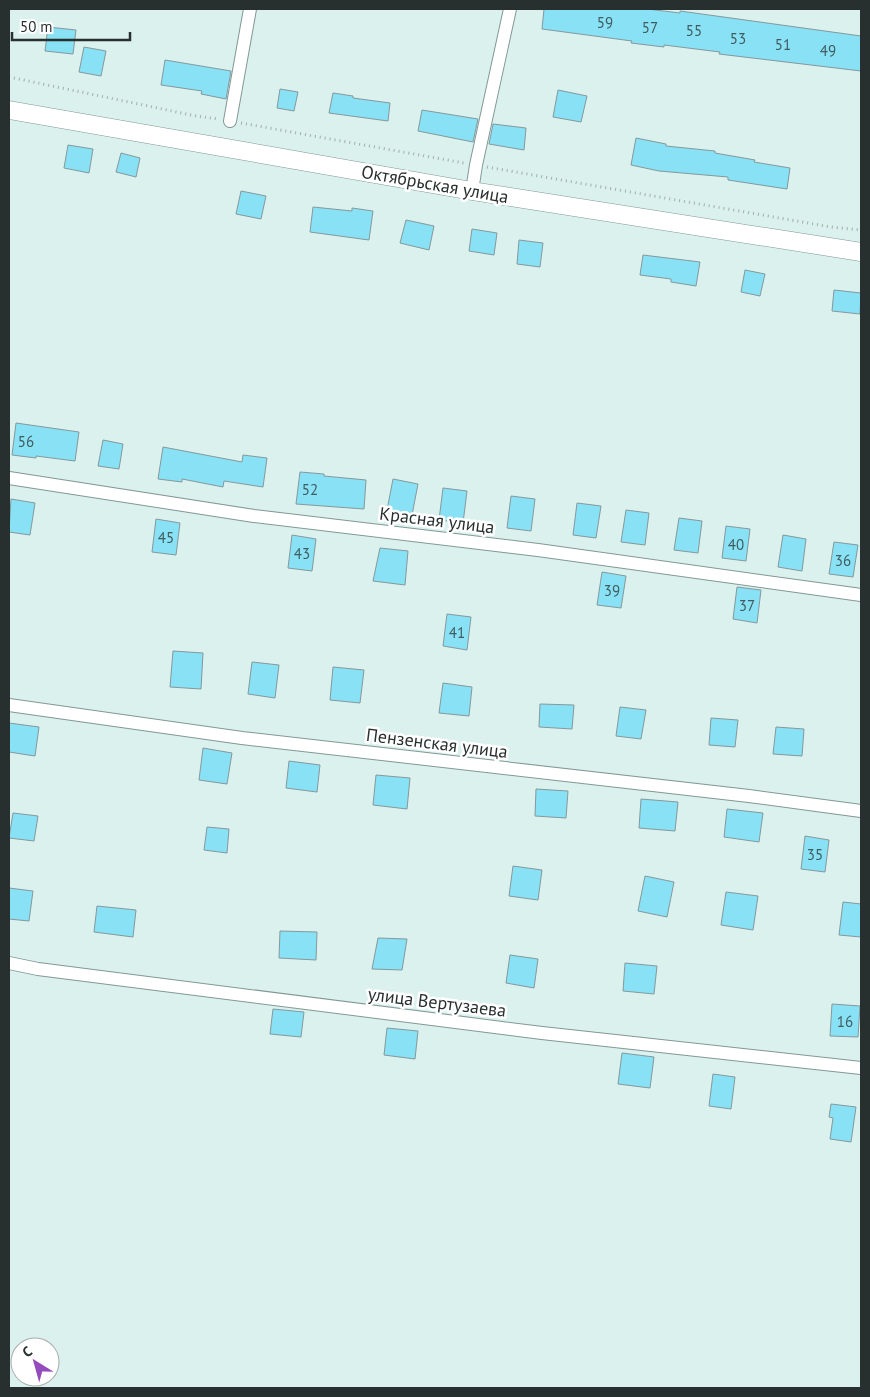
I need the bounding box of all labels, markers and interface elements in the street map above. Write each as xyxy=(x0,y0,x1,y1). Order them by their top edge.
scale bar xyxy=(12,10,130,42)
house number: 59 xyxy=(597,13,613,32)
text: 50 m xyxy=(20,17,53,36)
house number: 57 xyxy=(642,18,658,37)
house number: 55 xyxy=(686,21,702,40)
house number: 53 xyxy=(730,29,746,48)
house number: 51 xyxy=(775,35,791,54)
house number: 49 xyxy=(820,41,836,60)
street label: Октябрьская улица xyxy=(360,160,510,208)
house number: 56 xyxy=(18,432,34,451)
house number: 52 xyxy=(302,480,318,499)
street label: Красная улица xyxy=(378,502,496,538)
house number: 45 xyxy=(158,528,174,547)
house number: 40 xyxy=(728,535,744,554)
house number: 43 xyxy=(294,544,310,563)
house number: 36 xyxy=(835,551,851,570)
house number: 39 xyxy=(604,581,620,600)
house number: 37 xyxy=(739,596,755,615)
house number: 41 xyxy=(449,623,465,642)
street label: Пензенская улица xyxy=(365,723,509,763)
house number: 35 xyxy=(807,845,823,864)
street label: улица Вертузаева xyxy=(367,982,507,1022)
house number: 16 xyxy=(837,1012,853,1031)
north arrow xyxy=(10,1337,60,1387)
text: С xyxy=(19,1342,36,1361)

